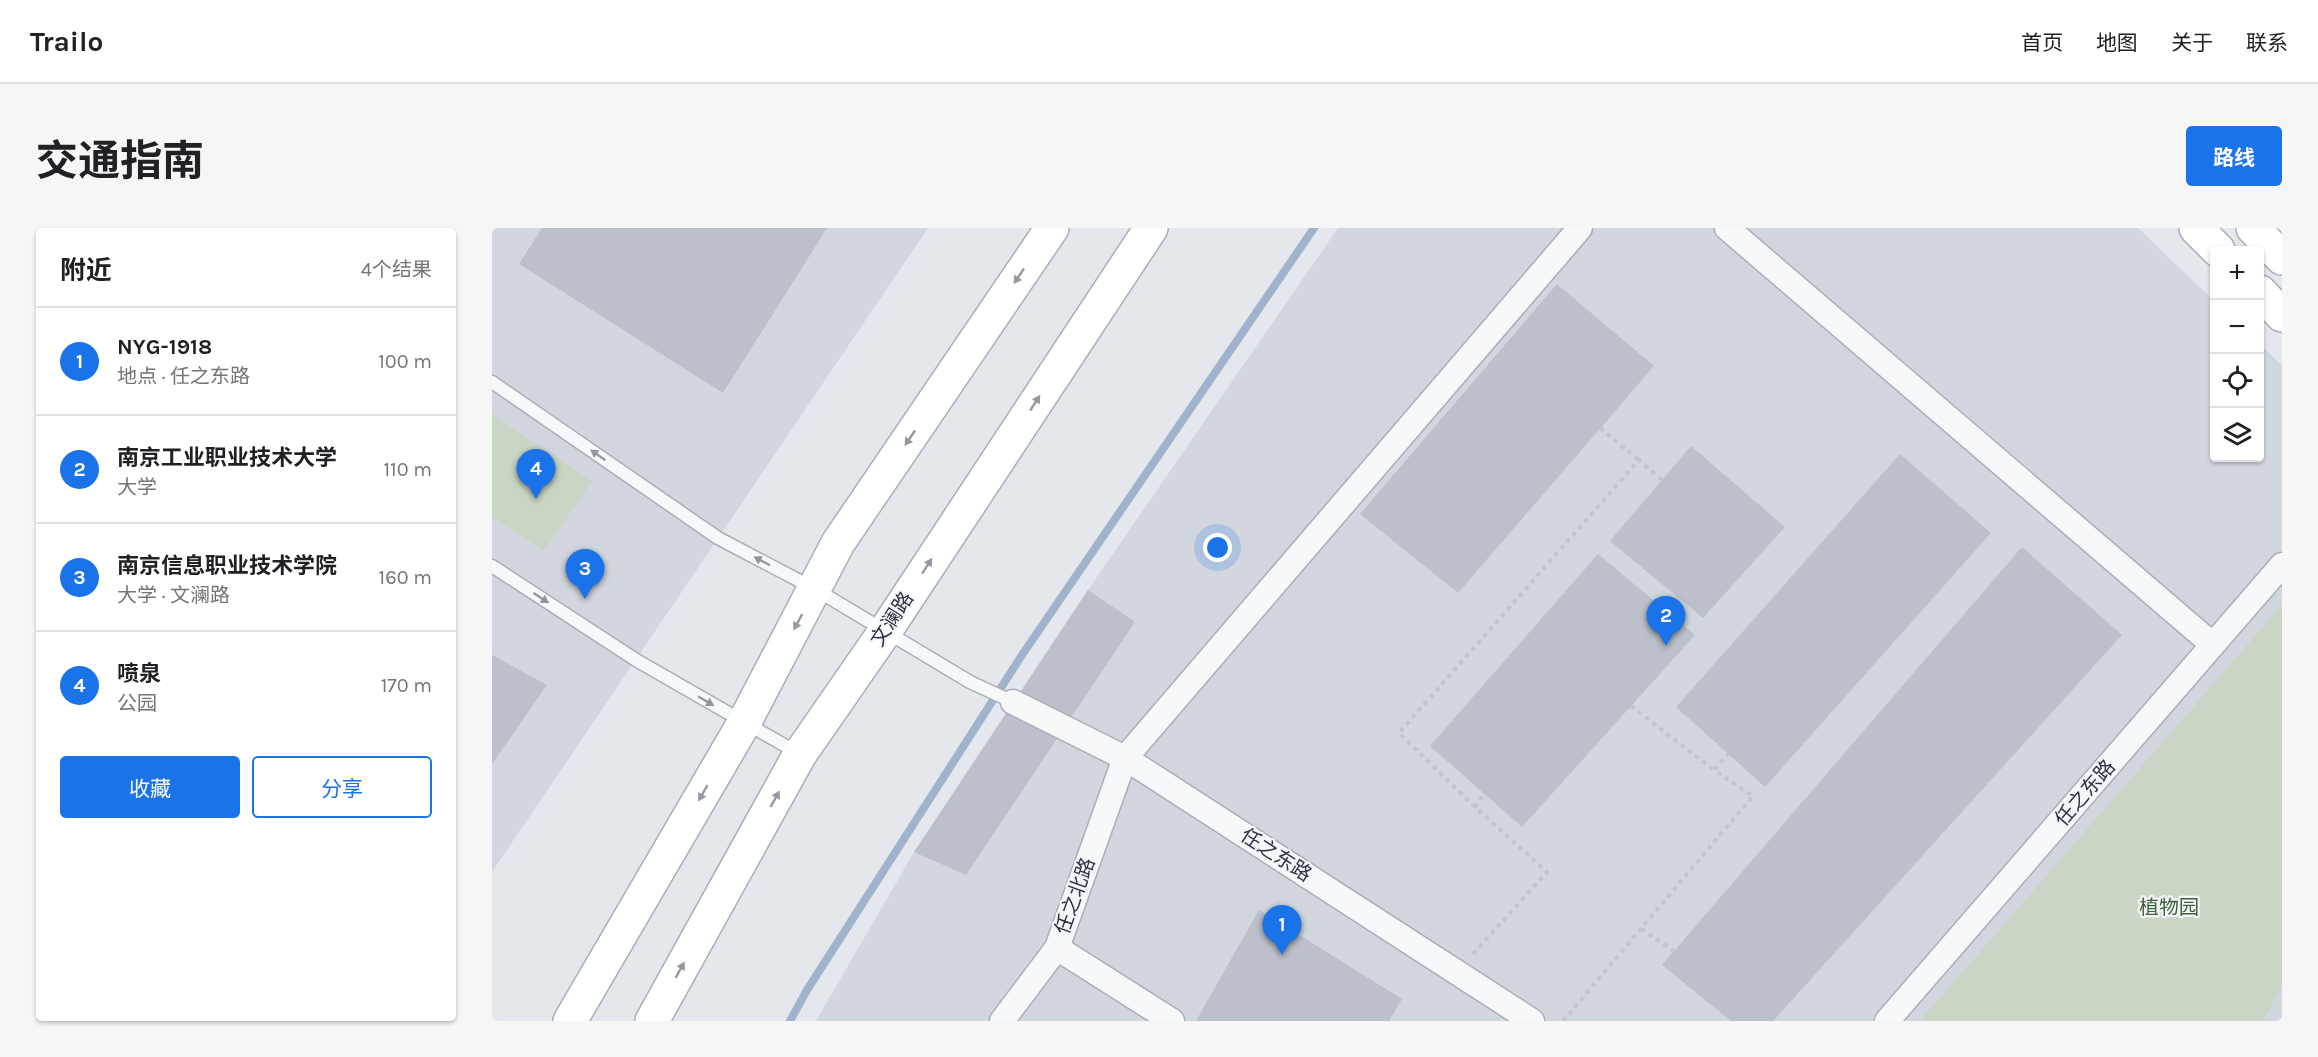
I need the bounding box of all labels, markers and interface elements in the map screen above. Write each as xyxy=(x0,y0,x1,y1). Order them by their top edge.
text: Trailo xyxy=(30,25,103,58)
text: 首页 xyxy=(2021,31,2063,55)
text: 地图 xyxy=(2096,31,2138,55)
text: 关于 xyxy=(2171,31,2213,55)
text: 联系 xyxy=(2246,31,2288,55)
button: 路线 xyxy=(2186,126,2282,186)
text: 交通指南 xyxy=(36,136,204,186)
map controls xyxy=(2210,246,2264,462)
button: + xyxy=(2210,246,2264,300)
text: 附近 xyxy=(60,255,112,286)
text: 4个结果 xyxy=(361,258,432,281)
one-way arrow xyxy=(1013,268,1025,284)
button: − xyxy=(2210,300,2264,354)
text: NYG-1918 xyxy=(117,334,212,360)
text: 1 xyxy=(76,350,83,373)
text: 100 m xyxy=(378,350,432,373)
button: locate xyxy=(2210,354,2264,408)
text: 地点 · 任之东路 xyxy=(117,365,250,388)
one-way arrow xyxy=(1029,395,1040,411)
button: layers xyxy=(2210,408,2264,462)
one-way arrow xyxy=(905,430,916,446)
text: 南京工业职业技术大学 xyxy=(117,445,337,471)
one-way arrow xyxy=(591,449,607,461)
pin: 4 xyxy=(516,450,555,499)
text: 2 xyxy=(73,458,86,481)
text: 110 m xyxy=(383,458,432,481)
text: 大学 xyxy=(117,476,157,499)
your location xyxy=(1203,533,1232,562)
pin: 3 xyxy=(566,550,604,599)
text: 南京信息职业技术学院 xyxy=(117,553,337,579)
one-way arrow xyxy=(753,556,770,566)
one-way arrow xyxy=(921,558,932,574)
text: 3 xyxy=(73,566,86,589)
text: 160 m xyxy=(379,566,432,589)
text: 大学 · 文澜路 xyxy=(117,584,230,607)
street label: 文澜路 xyxy=(866,588,918,650)
one-way arrow xyxy=(533,592,549,603)
pin: 2 xyxy=(1646,596,1686,646)
one-way arrow xyxy=(793,613,803,631)
text: 喷泉 xyxy=(117,661,161,687)
text: 4 xyxy=(74,674,85,697)
text: 170 m xyxy=(381,674,432,697)
text: 公园 xyxy=(117,692,157,715)
one-way arrow xyxy=(698,696,715,706)
street label: 任之东路 xyxy=(2050,755,2120,831)
button: 收藏 xyxy=(60,756,240,818)
button: 分享 xyxy=(252,756,432,818)
one-way arrow xyxy=(698,785,709,801)
one-way arrow xyxy=(770,790,780,807)
street label: 任之东路 xyxy=(1236,824,1316,886)
street label: 任之北路 xyxy=(1051,854,1099,938)
park label: 植物园 xyxy=(2139,896,2199,919)
pin: 1 xyxy=(1262,906,1302,955)
one-way arrow xyxy=(675,961,685,978)

